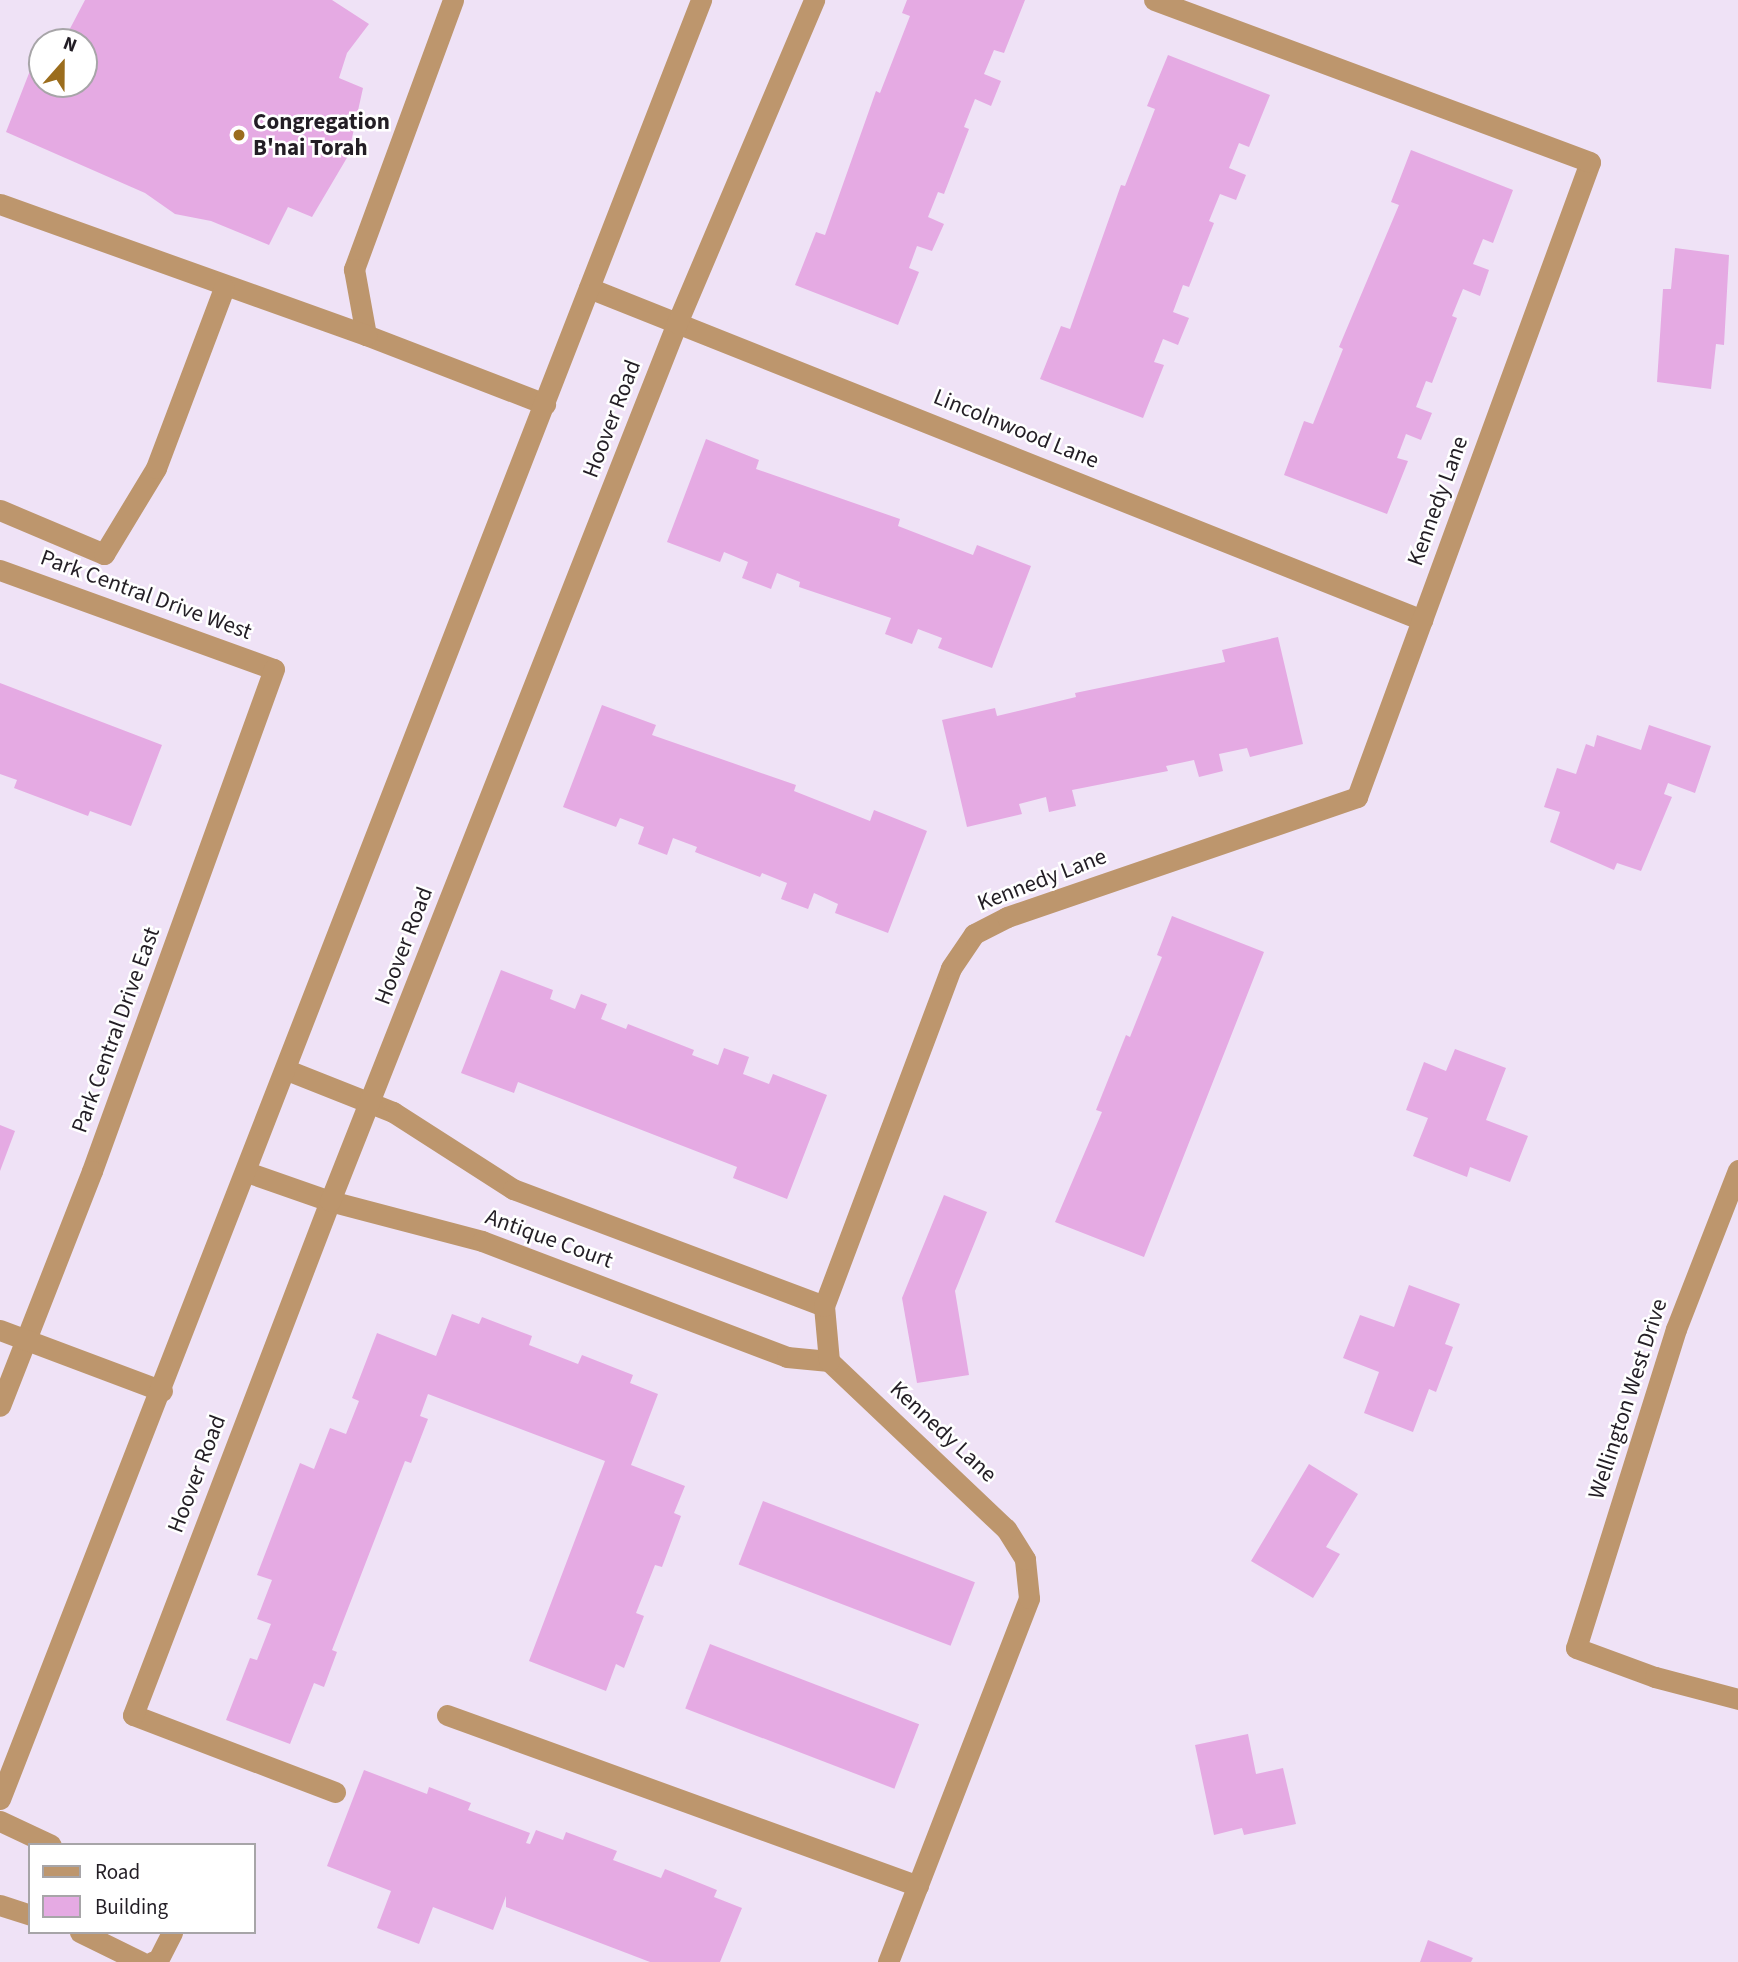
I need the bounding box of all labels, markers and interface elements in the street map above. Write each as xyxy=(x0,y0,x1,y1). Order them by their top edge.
north arrow xyxy=(28,28,98,98)
text: N xyxy=(59,30,81,60)
place label: Congregation B'nai Torah xyxy=(253,108,390,162)
marker: Congregation B'nai Torah xyxy=(231,127,247,143)
street label: Hoover Road xyxy=(577,356,647,482)
street label: Lincolnwood Lane xyxy=(929,383,1103,475)
street label: Kennedy Lane xyxy=(1402,432,1474,570)
street label: Park Central Drive West xyxy=(37,544,255,646)
street label: Kennedy Lane xyxy=(974,843,1110,917)
street label: Hoover Road xyxy=(369,883,439,1009)
street label: Park Central Drive East xyxy=(66,923,166,1137)
street label: Antique Court xyxy=(481,1203,617,1275)
street label: Wellington West Drive xyxy=(1583,1295,1673,1503)
street label: Kennedy Lane xyxy=(884,1376,1002,1488)
street label: Hoover Road xyxy=(162,1411,232,1537)
legend xyxy=(28,1843,256,1934)
text: Road xyxy=(95,1857,140,1887)
text: Building xyxy=(95,1892,168,1922)

